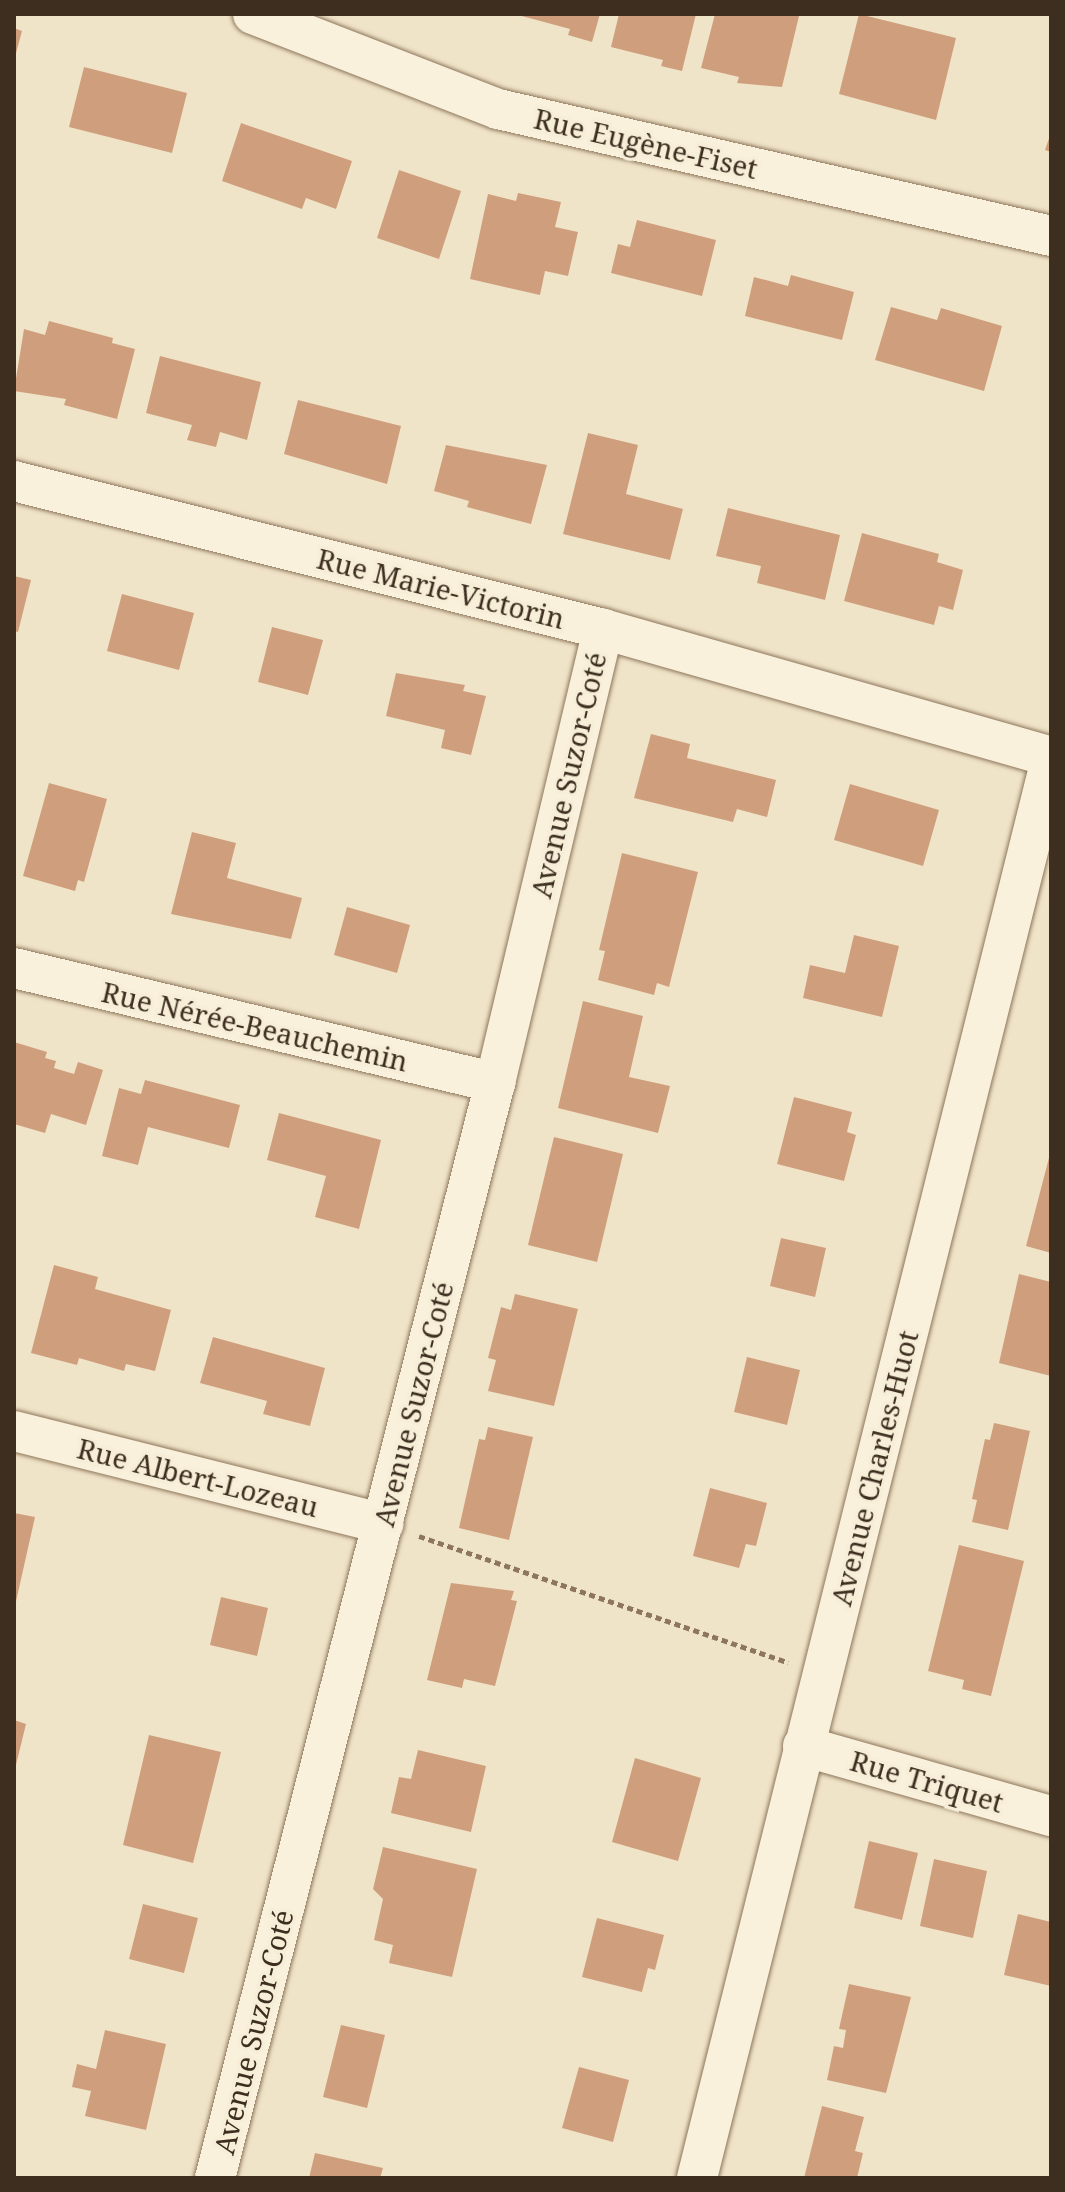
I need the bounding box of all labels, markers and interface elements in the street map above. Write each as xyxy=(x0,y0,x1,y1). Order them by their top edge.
street label: Rue Eugène-Fiset xyxy=(531,101,761,185)
street label: Rue Marie-Victorin xyxy=(314,541,568,635)
street label: Avenue Suzor-Coté xyxy=(523,649,613,901)
street label: Rue Nérée-Beauchemin xyxy=(99,974,411,1078)
street label: Avenue Suzor-Coté xyxy=(366,1278,460,1530)
street label: Avenue Charles-Huot xyxy=(824,1327,924,1609)
street label: Rue Albert-Lozeau xyxy=(74,1431,322,1523)
street label: Rue Triquet xyxy=(847,1743,1007,1819)
street label: Avenue Suzor-Coté xyxy=(206,1906,300,2158)

